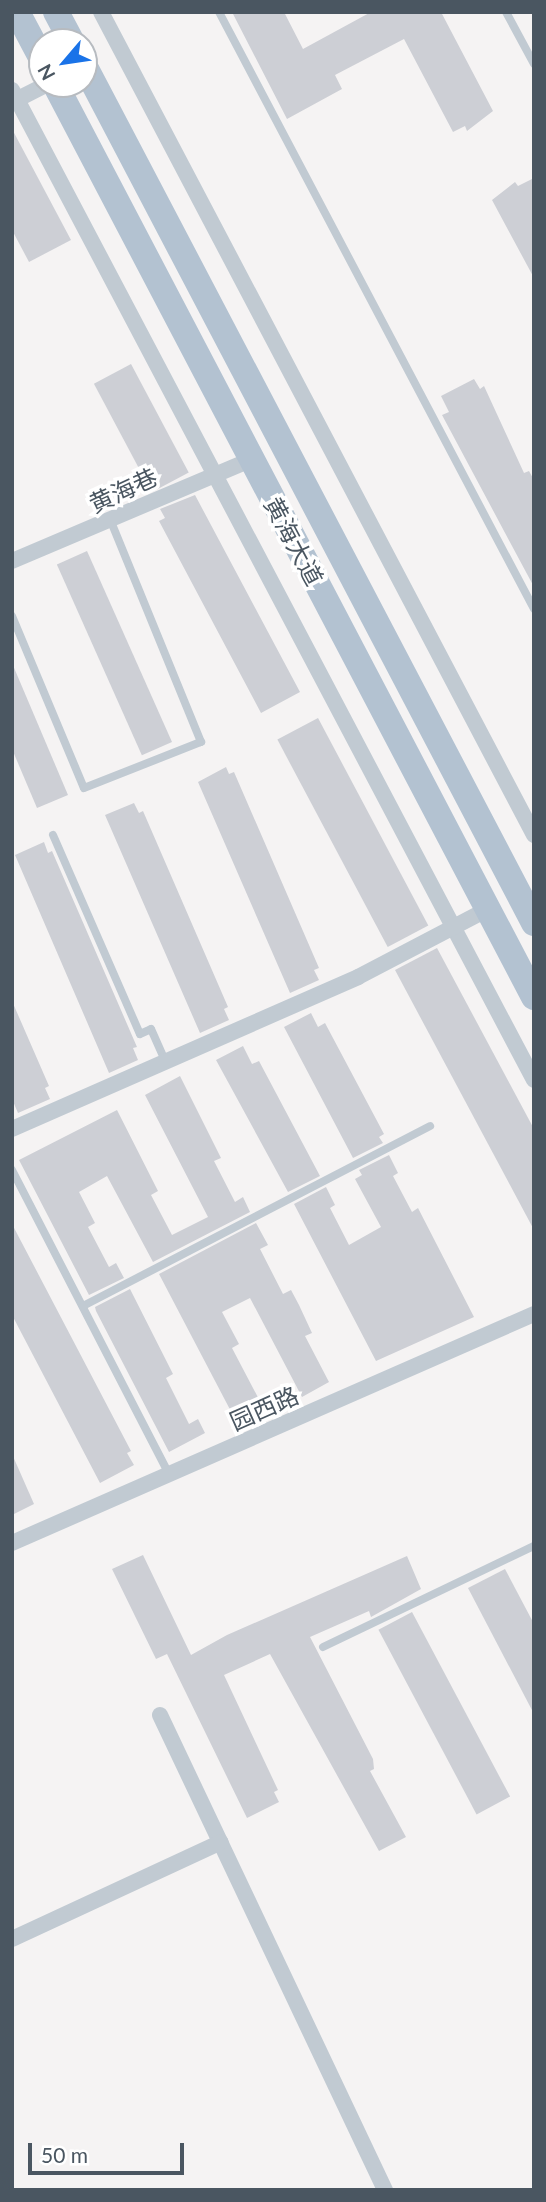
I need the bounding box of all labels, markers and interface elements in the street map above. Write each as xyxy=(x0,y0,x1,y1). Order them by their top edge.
north arrow xyxy=(28,28,98,98)
text: N xyxy=(32,60,60,84)
street label: 黄海巷 xyxy=(84,462,162,518)
street label: 黄海大道 xyxy=(259,492,329,590)
street label: 园西路 xyxy=(225,1380,303,1436)
scale bar xyxy=(32,2128,187,2172)
text: 50 m xyxy=(41,2142,88,2167)

